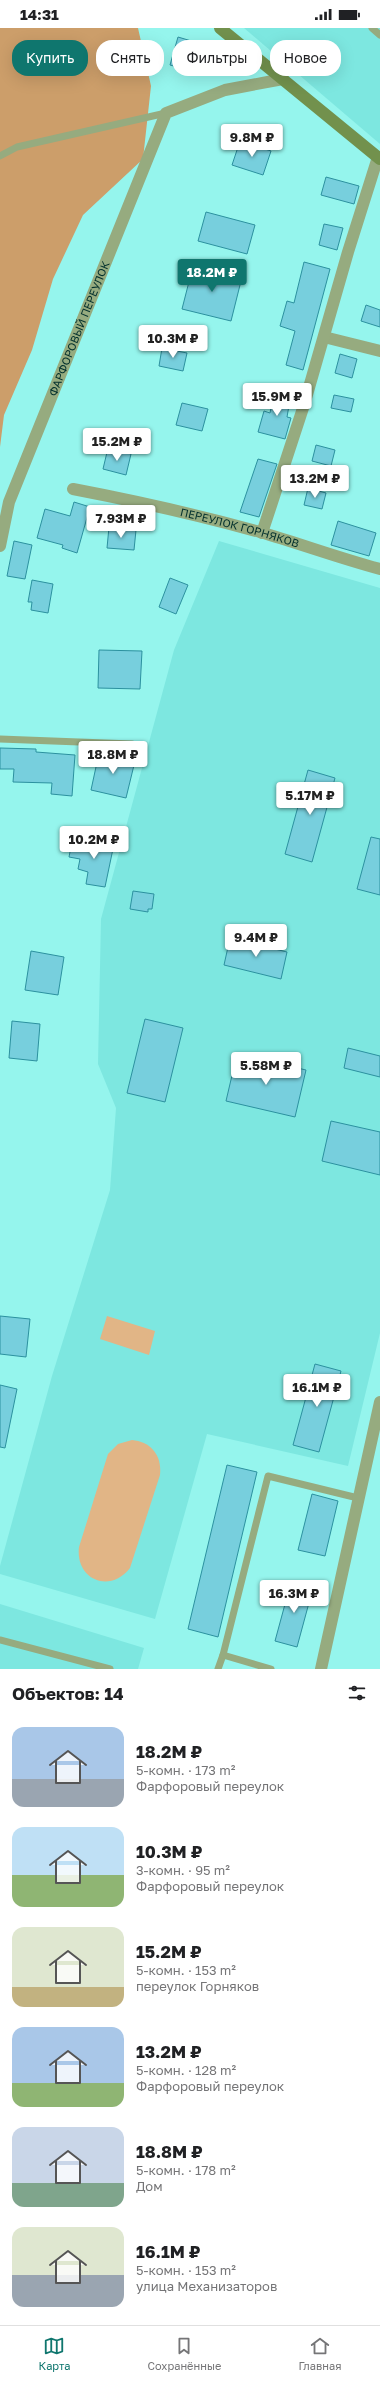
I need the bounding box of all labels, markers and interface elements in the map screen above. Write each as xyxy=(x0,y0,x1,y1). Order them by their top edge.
text: 14:31 xyxy=(20,5,59,23)
chip: Купить xyxy=(12,40,88,76)
chip: Снять xyxy=(96,40,164,76)
chip: Фильтры xyxy=(172,40,262,76)
chip: Новое xyxy=(270,40,341,76)
pin: 9.8M ₽ xyxy=(219,124,285,158)
text: 9.8M ₽ xyxy=(230,129,274,145)
street label: ФАРФОРОВЫЙ ПЕРЕУЛОК xyxy=(45,259,112,398)
pin: 18.2M ₽ xyxy=(175,259,249,293)
text: 18.2M ₽ xyxy=(187,264,237,280)
pin: 10.3M ₽ xyxy=(136,325,210,359)
text: 10.3M ₽ xyxy=(148,330,198,346)
pin: 15.9M ₽ xyxy=(240,383,314,417)
text: 15.9M ₽ xyxy=(252,388,302,404)
pin: 15.2M ₽ xyxy=(80,428,154,462)
text: 15.2M ₽ xyxy=(92,433,142,449)
pin: 13.2M ₽ xyxy=(278,465,352,499)
text: 13.2M ₽ xyxy=(290,470,340,486)
pin: 7.93M ₽ xyxy=(84,505,158,539)
street label: ПЕРЕУЛОК ГОРНЯКОВ xyxy=(179,505,301,550)
text: 7.93M ₽ xyxy=(95,510,147,526)
pin: 18.8M ₽ xyxy=(76,741,150,775)
text: 18.8M ₽ xyxy=(87,746,139,762)
pin: 5.17M ₽ xyxy=(273,782,347,816)
text: 5.17M ₽ xyxy=(285,787,335,803)
pin: 10.2M ₽ xyxy=(57,826,131,860)
text: 10.2M ₽ xyxy=(69,831,119,847)
pin: 9.4M ₽ xyxy=(223,924,289,958)
text: 9.4M ₽ xyxy=(234,929,278,945)
pin: 5.58M ₽ xyxy=(229,1052,303,1086)
text: 5.58M ₽ xyxy=(240,1057,292,1073)
pin: 16.1M ₽ xyxy=(280,1374,354,1408)
text: 16.1M ₽ xyxy=(292,1379,342,1395)
pin: 16.3M ₽ xyxy=(257,1580,331,1614)
text: 16.3M ₽ xyxy=(269,1585,319,1601)
icon: filters xyxy=(346,1682,368,1704)
text: Объектов: 14 xyxy=(12,1683,124,1704)
text: 18.2M ₽ xyxy=(136,1741,202,1762)
icon: home xyxy=(44,1743,92,1791)
text: 5-комн. · 173 m² xyxy=(136,1762,235,1778)
text: Фарфоровый переулок xyxy=(136,1778,284,1794)
text: 10.3M ₽ xyxy=(136,1841,202,1862)
icon: home xyxy=(44,1843,92,1891)
text: 3-комн. · 95 m² xyxy=(136,1862,230,1878)
text: Фарфоровый переулок xyxy=(136,1878,284,1894)
text: 15.2M ₽ xyxy=(136,1941,202,1962)
icon: home xyxy=(44,1943,92,1991)
text: 5-комн. · 153 m² xyxy=(136,1962,236,1978)
text: переулок Горняков xyxy=(136,1978,259,1994)
text: 13.2M ₽ xyxy=(136,2041,202,2062)
icon: home xyxy=(44,2043,92,2091)
text: 5-комн. · 128 m² xyxy=(136,2062,236,2078)
text: Фарфоровый переулок xyxy=(136,2078,284,2094)
text: 18.8M ₽ xyxy=(136,2141,203,2162)
icon: home xyxy=(44,2143,92,2191)
text: 5-комн. · 178 m² xyxy=(136,2162,236,2178)
text: Дом xyxy=(136,2178,163,2194)
text: 16.1M ₽ xyxy=(136,2241,201,2262)
icon: home xyxy=(44,2243,92,2291)
text: 5-комн. · 153 m² xyxy=(136,2262,236,2278)
text: улица Механизаторов xyxy=(136,2278,277,2294)
tab: Карта xyxy=(39,2335,70,2372)
tab: Сохранённые xyxy=(148,2335,221,2372)
tab: Главная xyxy=(298,2335,341,2372)

